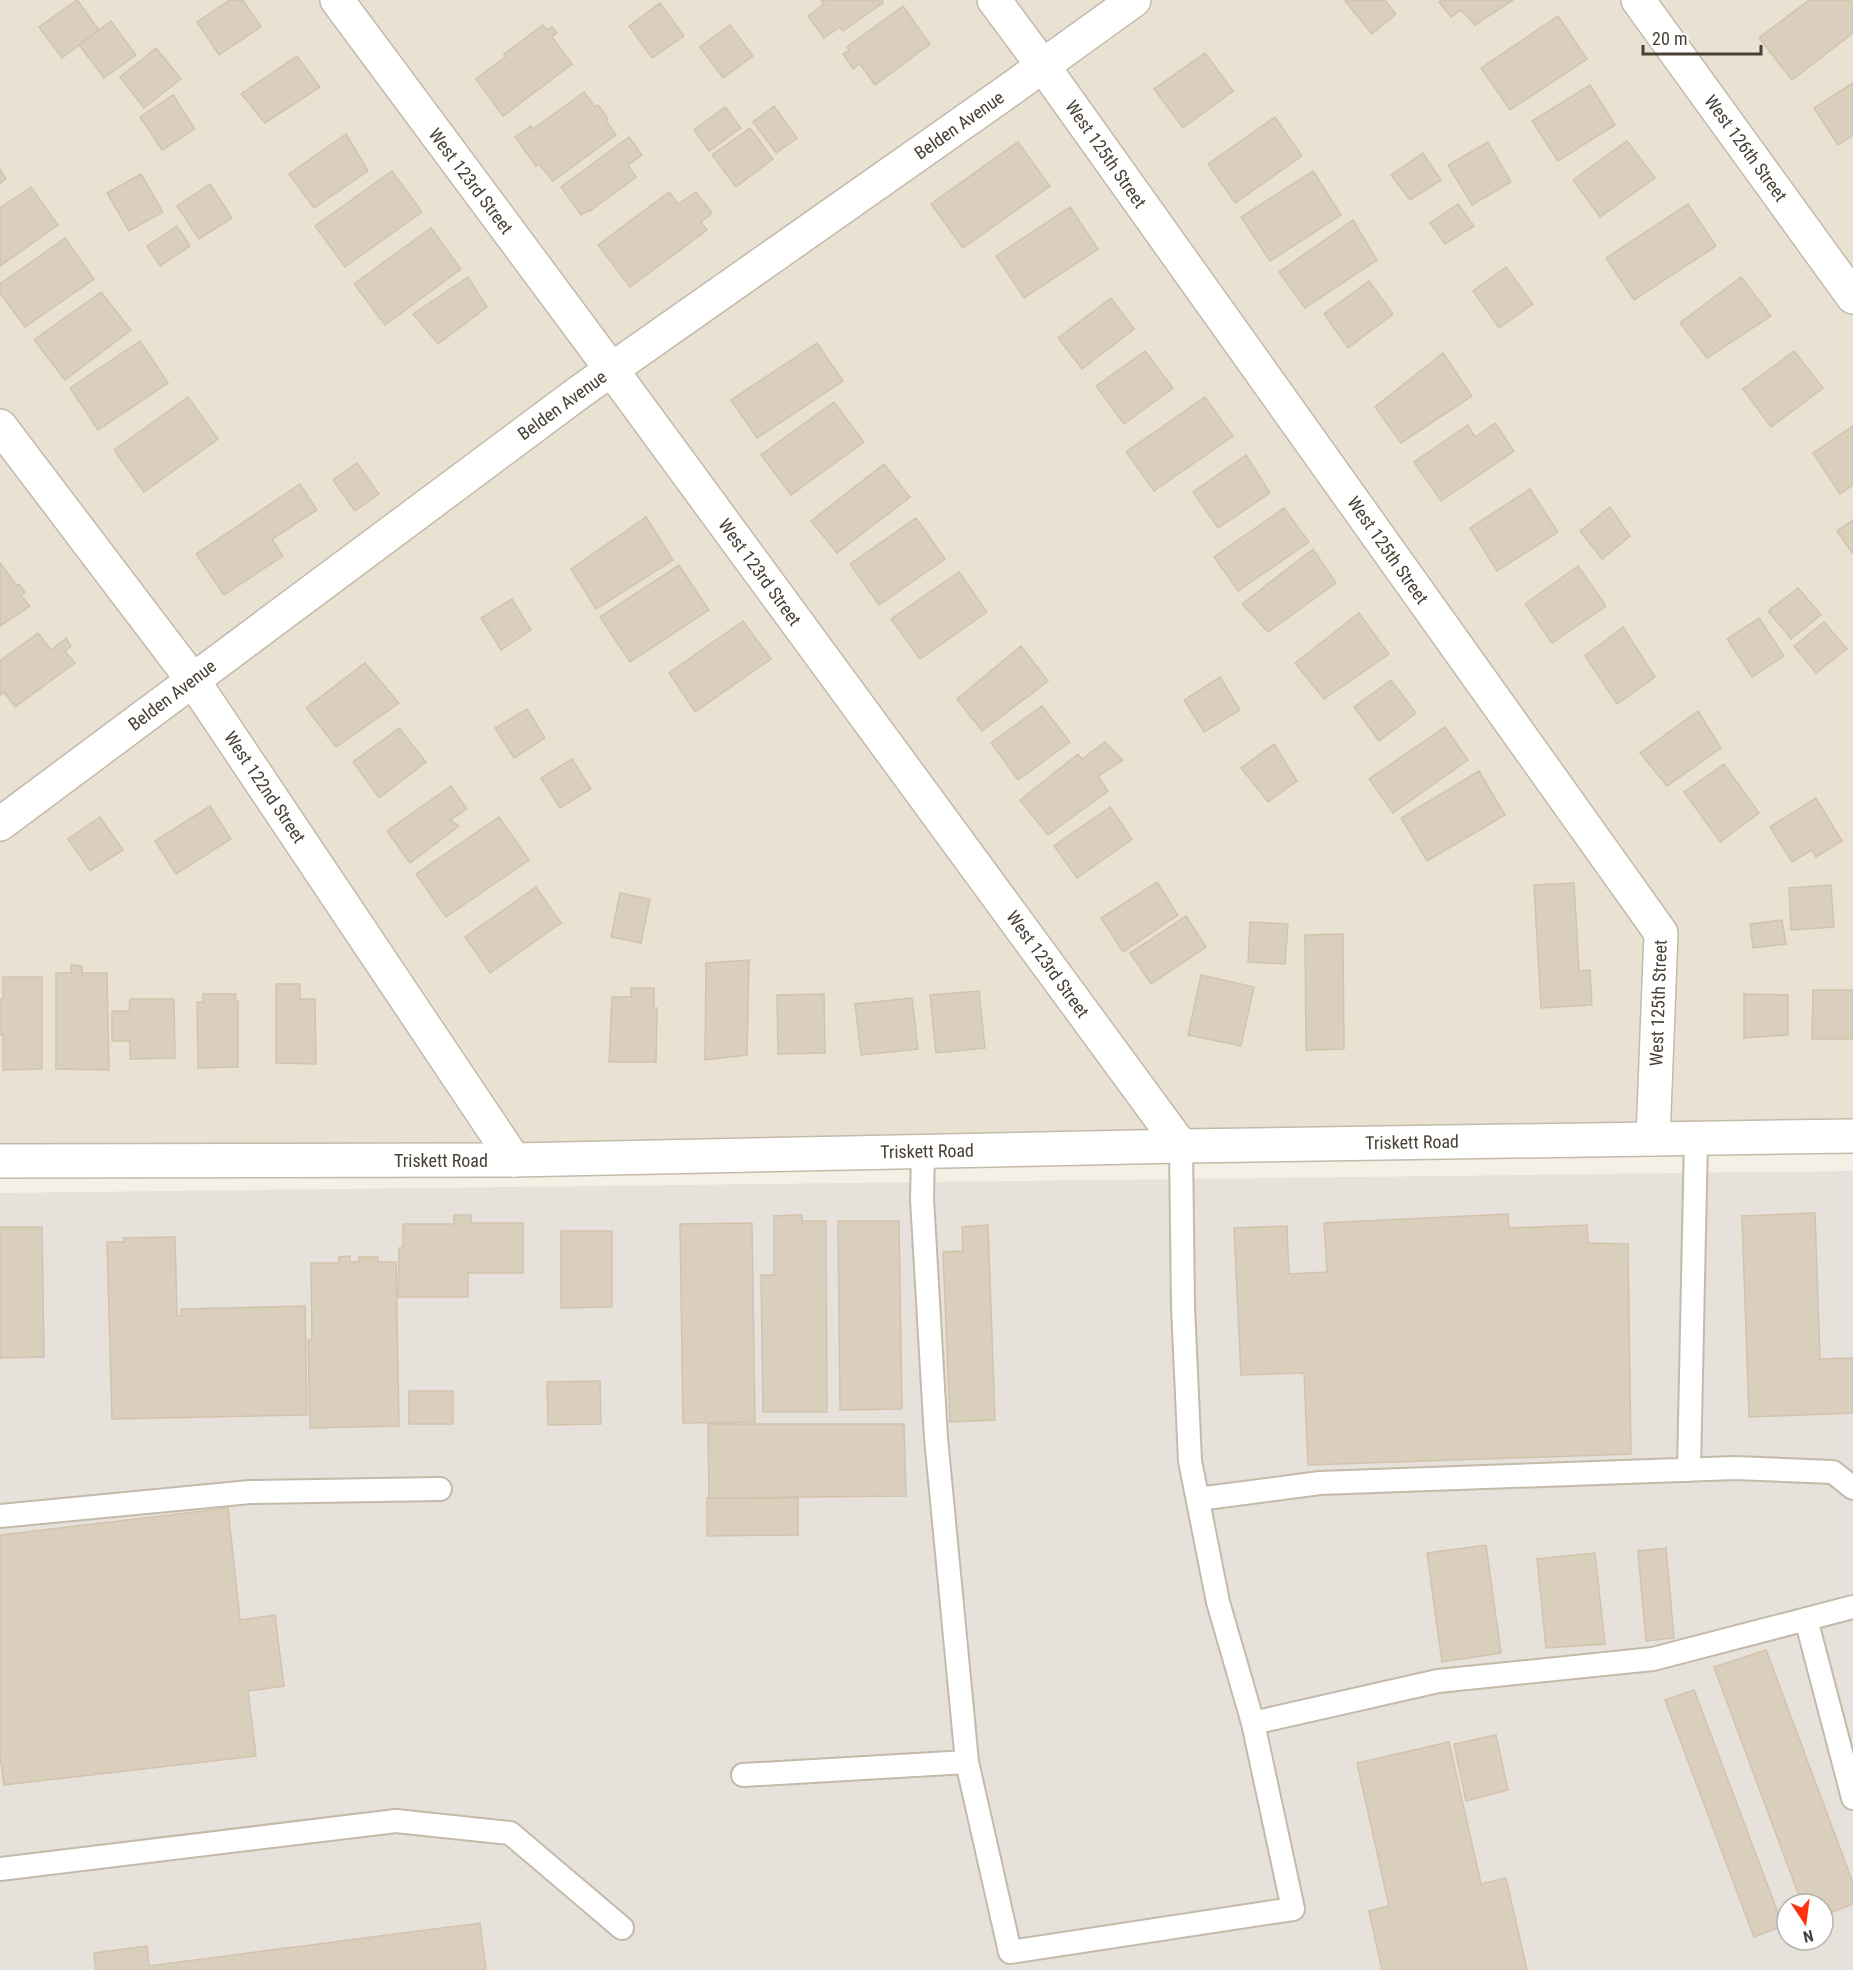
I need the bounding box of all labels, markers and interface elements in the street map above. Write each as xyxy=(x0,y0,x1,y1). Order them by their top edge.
scale bar xyxy=(1643,18,1762,56)
text: 20 m xyxy=(1652,28,1687,49)
street label: Belden Avenue xyxy=(910,86,1008,164)
street label: West 126th Street xyxy=(1700,91,1792,205)
street label: West 125th Street xyxy=(1061,96,1151,212)
street label: West 123rd Street xyxy=(424,124,518,238)
street label: Belden Avenue xyxy=(514,366,610,444)
street label: West 125th Street xyxy=(1343,492,1433,608)
street label: West 123rd Street xyxy=(714,515,806,629)
street label: Belden Avenue xyxy=(124,655,220,735)
street label: West 122nd Street xyxy=(220,727,310,847)
street label: West 123rd Street xyxy=(1002,907,1094,1021)
street label: West 125th Street xyxy=(1645,939,1671,1067)
street label: Triskett Road xyxy=(1365,1131,1459,1153)
street label: Triskett Road xyxy=(880,1140,974,1162)
street label: Triskett Road xyxy=(394,1150,488,1171)
north arrow xyxy=(1775,1892,1835,1952)
text: N xyxy=(1801,1926,1815,1946)

